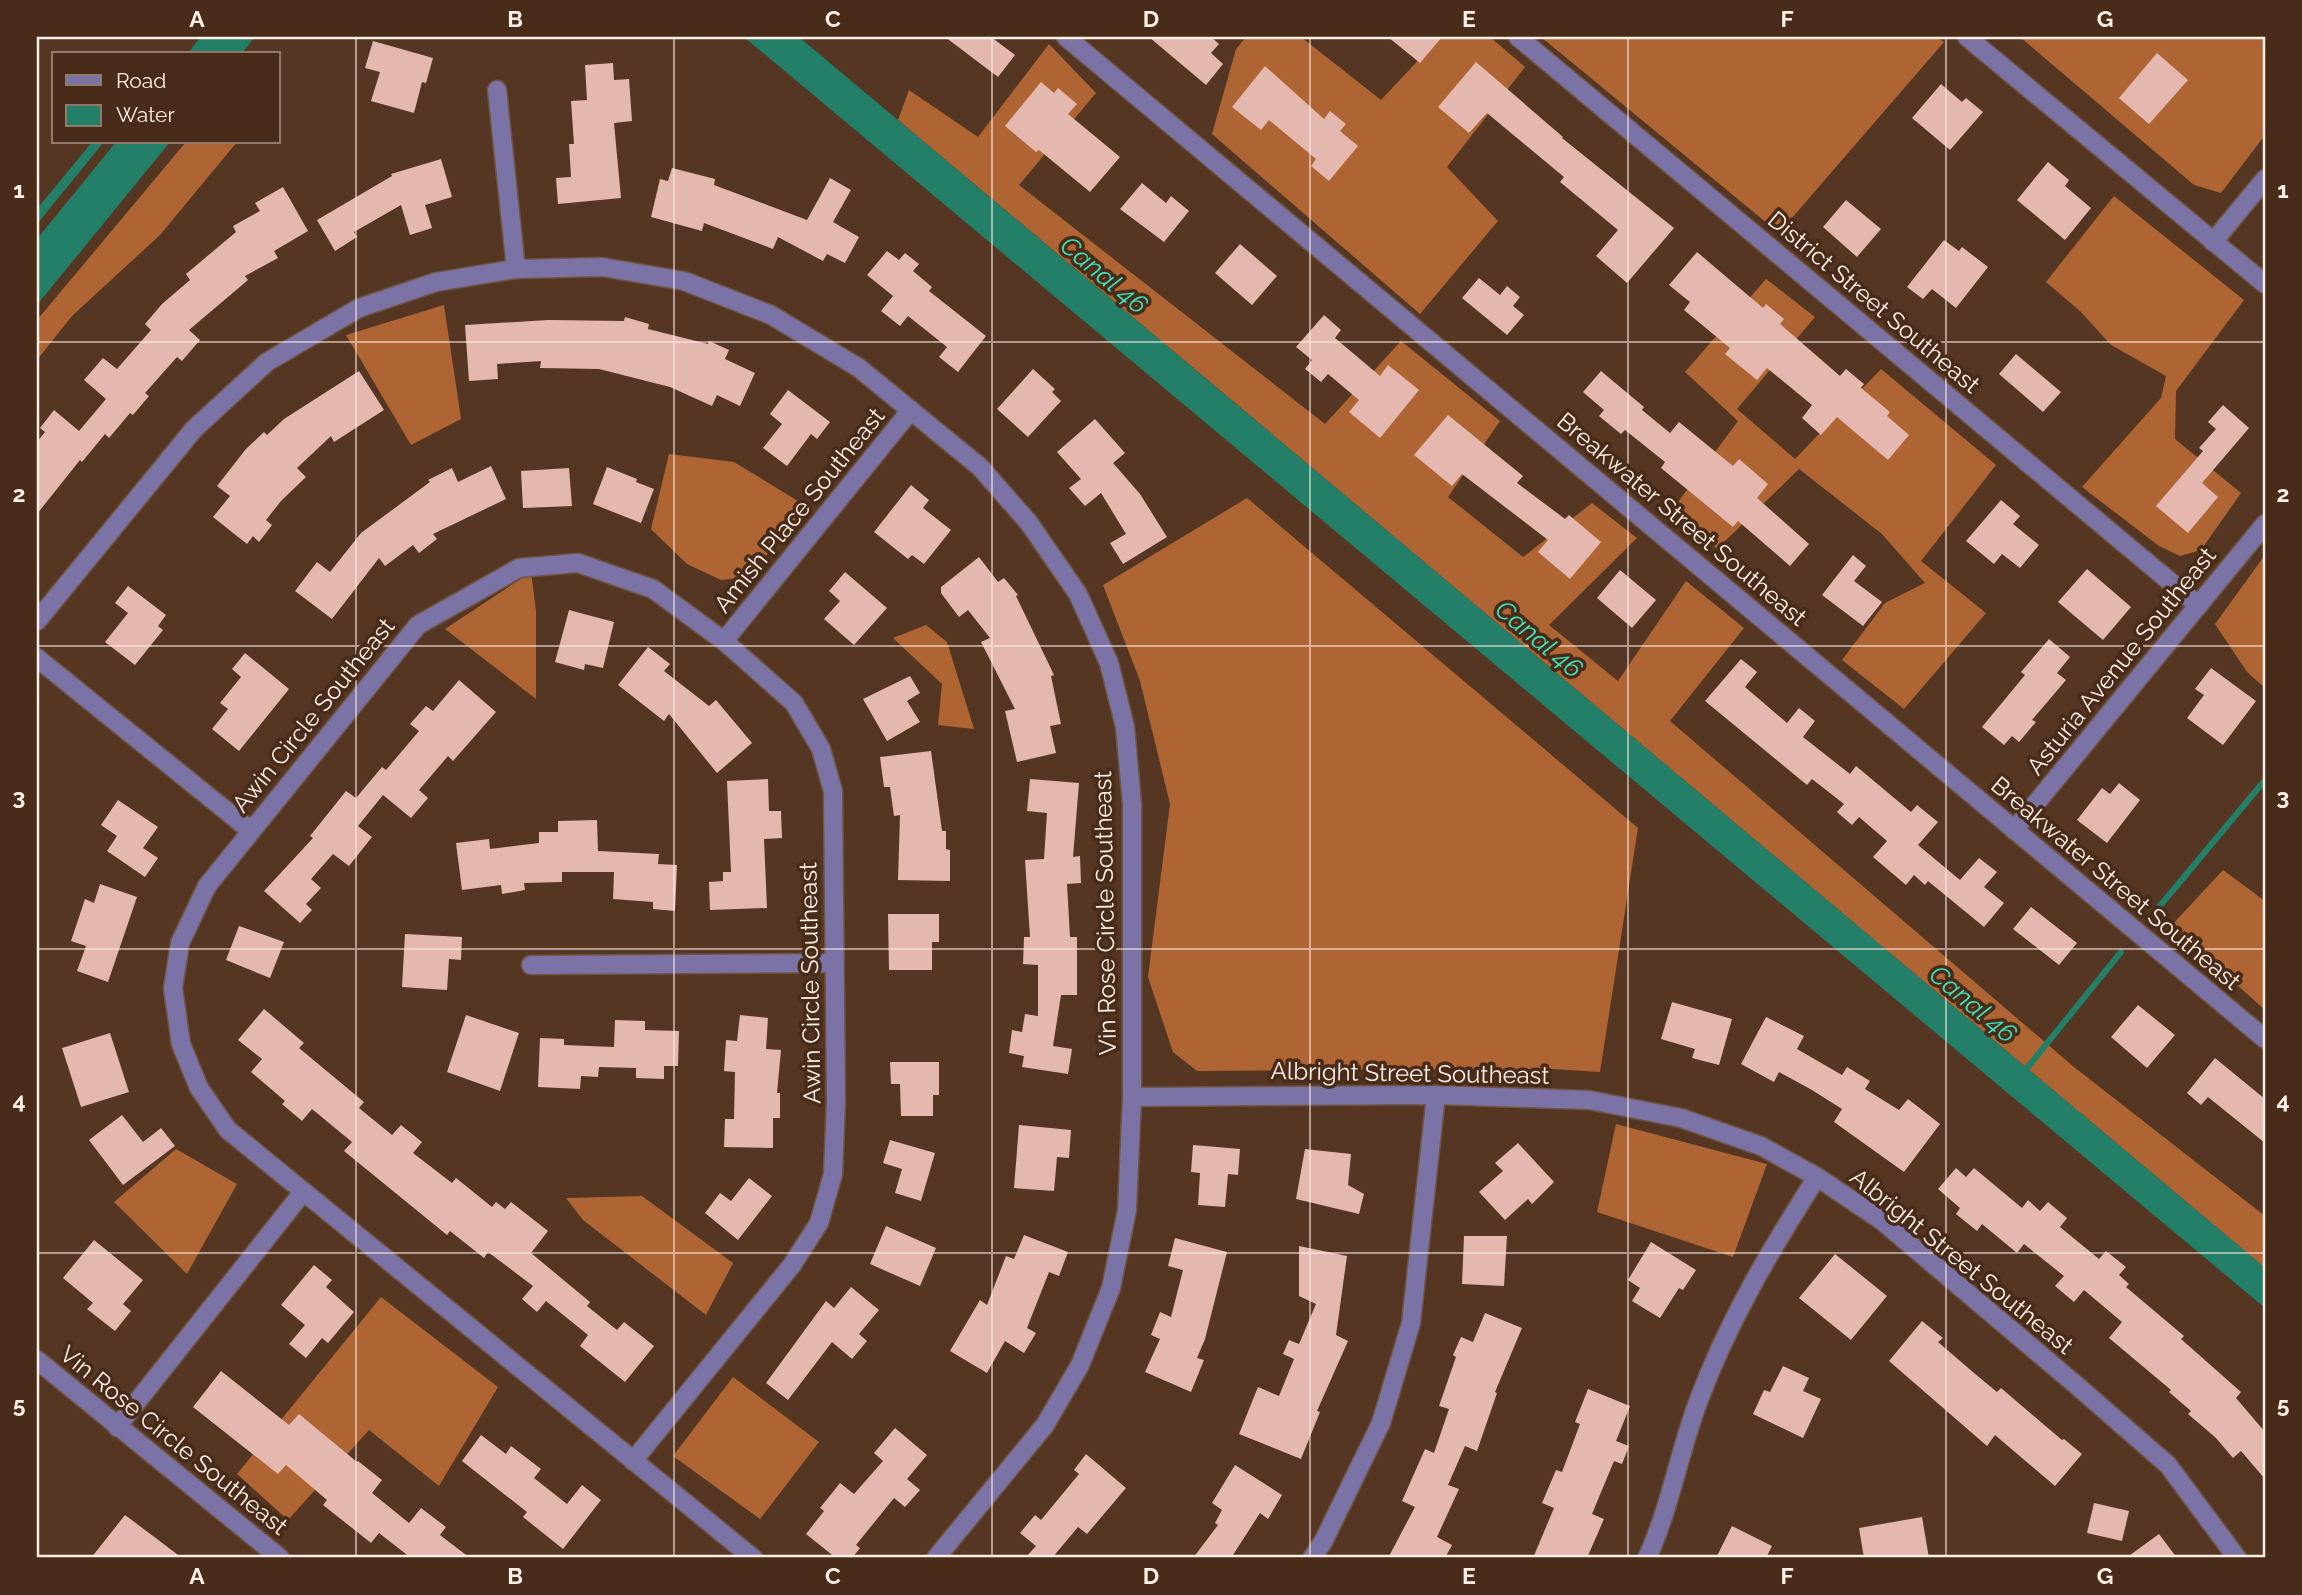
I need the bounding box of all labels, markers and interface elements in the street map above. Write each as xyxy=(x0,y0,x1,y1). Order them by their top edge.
text: A xyxy=(189,5,205,32)
text: B xyxy=(507,5,523,32)
text: C xyxy=(825,5,841,32)
text: D xyxy=(1143,5,1159,32)
text: E xyxy=(1462,5,1476,32)
text: F xyxy=(1780,5,1794,32)
text: G xyxy=(2097,5,2113,32)
legend xyxy=(52,52,280,144)
text: Road xyxy=(116,68,166,93)
text: Water xyxy=(116,102,175,127)
text: 1 xyxy=(13,176,25,203)
text: 1 xyxy=(2277,176,2289,203)
street label: District Street Southeast xyxy=(1762,205,1986,399)
water label: Canal 46 xyxy=(1054,230,1154,320)
street label: Amish Place Southeast xyxy=(708,402,890,618)
street label: Breakwater Street Southeast xyxy=(1551,406,1813,632)
text: 2 xyxy=(13,480,25,507)
text: 2 xyxy=(2277,480,2289,507)
street label: Asturia Avenue Southeast xyxy=(2020,541,2222,781)
water label: Canal 46 xyxy=(1489,594,1589,684)
street label: Awin Circle Southeast xyxy=(226,612,400,818)
street label: Vin Rose Circle Southeast xyxy=(1088,770,1122,1056)
street label: Breakwater Street Southeast xyxy=(1985,770,2247,996)
text: 3 xyxy=(13,783,25,810)
text: 3 xyxy=(2277,783,2289,810)
street label: Awin Circle Southeast xyxy=(793,862,827,1104)
water label: Canal 46 xyxy=(1923,959,2023,1049)
street label: Albright Street Southeast xyxy=(1270,1056,1550,1090)
text: 4 xyxy=(12,1087,26,1114)
text: 4 xyxy=(2276,1087,2290,1114)
street label: Albright Street Southeast xyxy=(1845,1162,2079,1360)
street label: Vin Rose Circle Southeast xyxy=(54,1339,294,1541)
text: 5 xyxy=(13,1391,26,1418)
text: 5 xyxy=(2277,1391,2290,1418)
text: A xyxy=(189,1562,205,1589)
text: B xyxy=(507,1562,523,1589)
text: C xyxy=(825,1562,841,1589)
text: D xyxy=(1143,1562,1159,1589)
text: E xyxy=(1462,1562,1476,1589)
text: F xyxy=(1780,1562,1794,1589)
text: G xyxy=(2097,1562,2113,1589)

